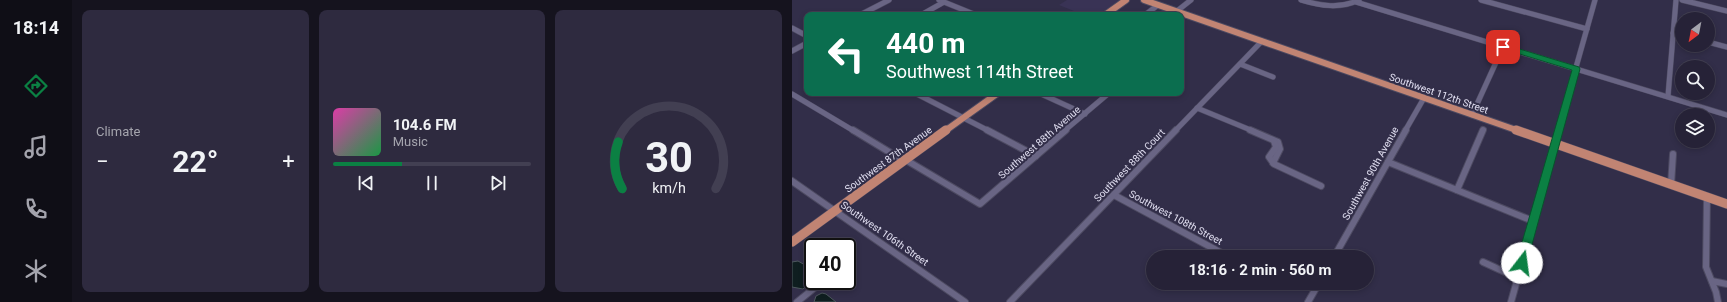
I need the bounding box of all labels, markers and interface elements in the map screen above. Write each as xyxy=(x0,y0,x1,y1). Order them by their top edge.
north arrow xyxy=(1675,12,1715,52)
map controls xyxy=(1675,12,1715,148)
text: 18:14 xyxy=(13,17,59,38)
text: 440 m xyxy=(886,27,965,60)
icon: left xyxy=(820,28,872,80)
pin xyxy=(1486,30,1520,64)
icon: arrive xyxy=(1492,36,1514,58)
button: search xyxy=(1675,60,1715,100)
text: Southwest 114th Street xyxy=(886,61,1074,82)
street label: Southwest 112th Street xyxy=(1388,71,1490,116)
icon: directions xyxy=(22,72,50,100)
street label: Southwest 88th Avenue xyxy=(996,104,1083,181)
button: layers xyxy=(1675,108,1715,148)
text: 104.6 FM xyxy=(393,116,457,134)
text: Climate xyxy=(96,124,140,139)
street label: Southwest 87th Avenue xyxy=(843,124,934,195)
street label: Southwest 90th Avenue xyxy=(1340,125,1401,222)
street label: Southwest 88th Court xyxy=(1092,127,1167,204)
icon: music xyxy=(22,133,50,161)
text: 30 xyxy=(645,133,693,182)
text: Music xyxy=(393,134,428,149)
text: 22° xyxy=(172,144,218,179)
text: − xyxy=(96,149,109,174)
text: + xyxy=(282,149,295,174)
icon: previous xyxy=(355,172,377,194)
icon: pause xyxy=(421,172,443,194)
icon: next xyxy=(487,172,509,194)
text: km/h xyxy=(652,180,685,196)
street label: Southwest 108th Street xyxy=(1127,188,1224,247)
icon: phone xyxy=(22,195,50,223)
street label: Southwest 106th Street xyxy=(839,199,931,268)
speed limit sign: 40 xyxy=(804,238,856,290)
position arrow xyxy=(1501,242,1543,284)
icon: climate xyxy=(22,257,50,285)
text: 18:16 · 2 min · 560 m xyxy=(1189,261,1331,279)

